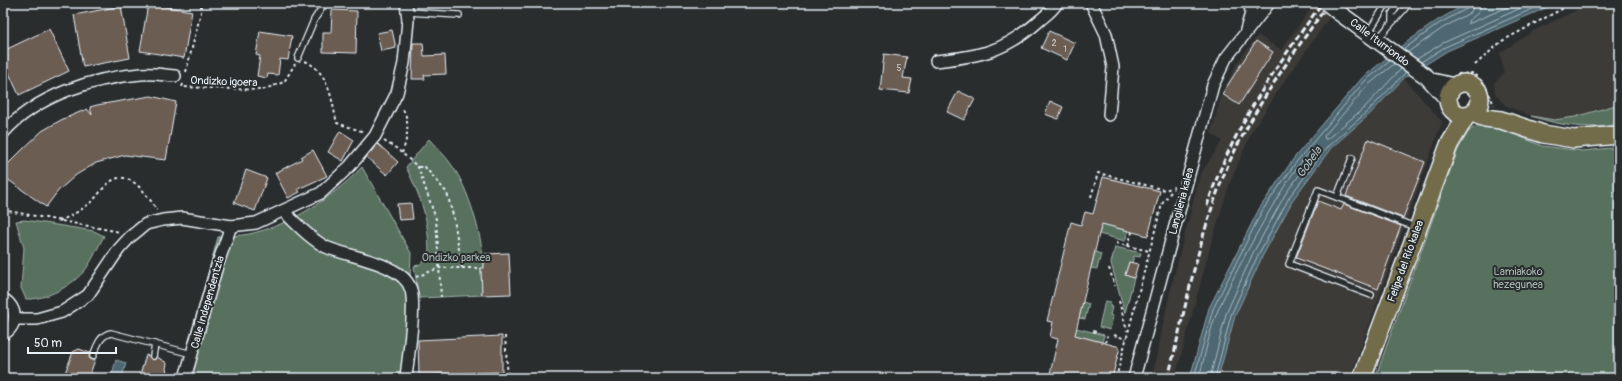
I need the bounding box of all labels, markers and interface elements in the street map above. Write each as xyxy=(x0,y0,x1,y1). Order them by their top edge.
street label: Calle Iturriondo xyxy=(1347,16,1412,69)
house number: 2 xyxy=(1051,38,1057,49)
house number: 1 xyxy=(1063,44,1067,55)
house number: 5 xyxy=(897,63,902,74)
street label: Ondizko igoera xyxy=(190,74,258,89)
water label: Gobela xyxy=(1293,143,1326,181)
street label: Langileria kalea xyxy=(1166,166,1197,236)
street label: Felipe del Río kalea xyxy=(1385,219,1426,304)
park label: Ondizko parkea xyxy=(422,251,490,264)
street label: Calle Independentzia xyxy=(188,254,227,350)
park label: Lamiakoko hezegunea xyxy=(1493,265,1543,291)
scale bar xyxy=(28,329,116,355)
text: 50 m xyxy=(34,336,62,351)

